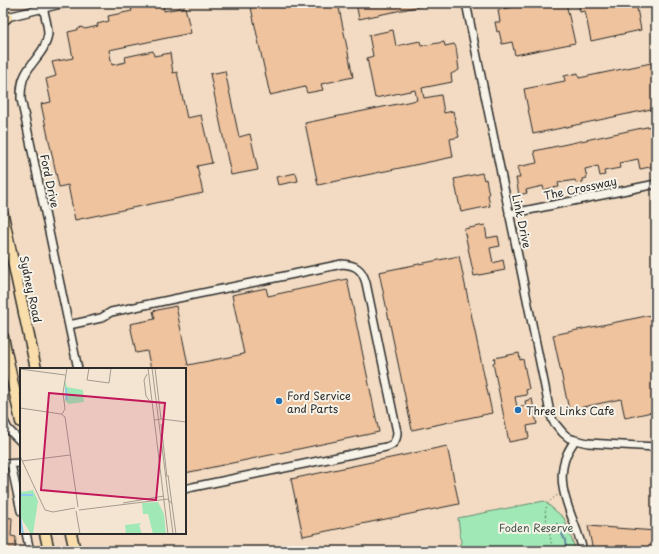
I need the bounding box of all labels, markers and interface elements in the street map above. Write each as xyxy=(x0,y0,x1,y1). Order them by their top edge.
street label: Ford Drive xyxy=(36,152,64,210)
street label: The Crossway xyxy=(542,172,618,204)
street label: Link Drive xyxy=(508,193,536,250)
street label: Sydney Road xyxy=(16,254,46,324)
inset map xyxy=(20,368,186,534)
place label: Ford Service and Parts xyxy=(287,387,351,417)
marker: Ford Service and Parts xyxy=(274,396,284,406)
place label: Three Links Cafe xyxy=(526,402,614,419)
marker: Three Links Cafe xyxy=(513,405,523,415)
park label: Foden Reserve xyxy=(499,519,573,536)

